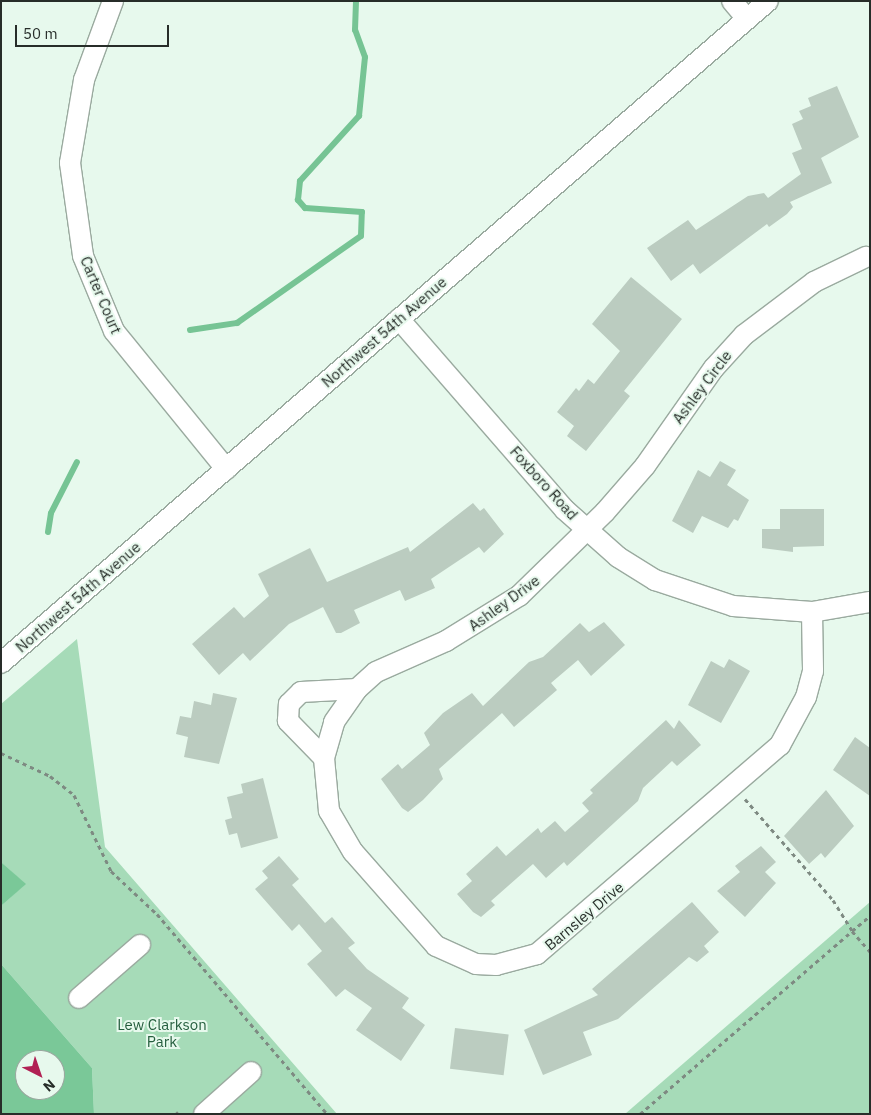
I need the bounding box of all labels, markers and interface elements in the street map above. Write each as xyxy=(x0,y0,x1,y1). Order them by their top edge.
scale bar xyxy=(18,15,171,47)
text: 50 m xyxy=(23,24,58,43)
street label: Carter Court xyxy=(77,254,125,336)
street label: Northwest 54th Avenue xyxy=(318,273,450,391)
street label: Ashley Circle xyxy=(669,347,735,427)
street label: Foxboro Road xyxy=(506,442,582,524)
street label: Northwest 54th Avenue xyxy=(12,538,144,656)
street label: Ashley Drive xyxy=(465,571,543,635)
street label: Barnsley Drive xyxy=(541,878,627,954)
park label: Lew Clarkson Park xyxy=(117,1015,207,1050)
north arrow xyxy=(15,1050,65,1100)
text: N xyxy=(39,1075,59,1096)

